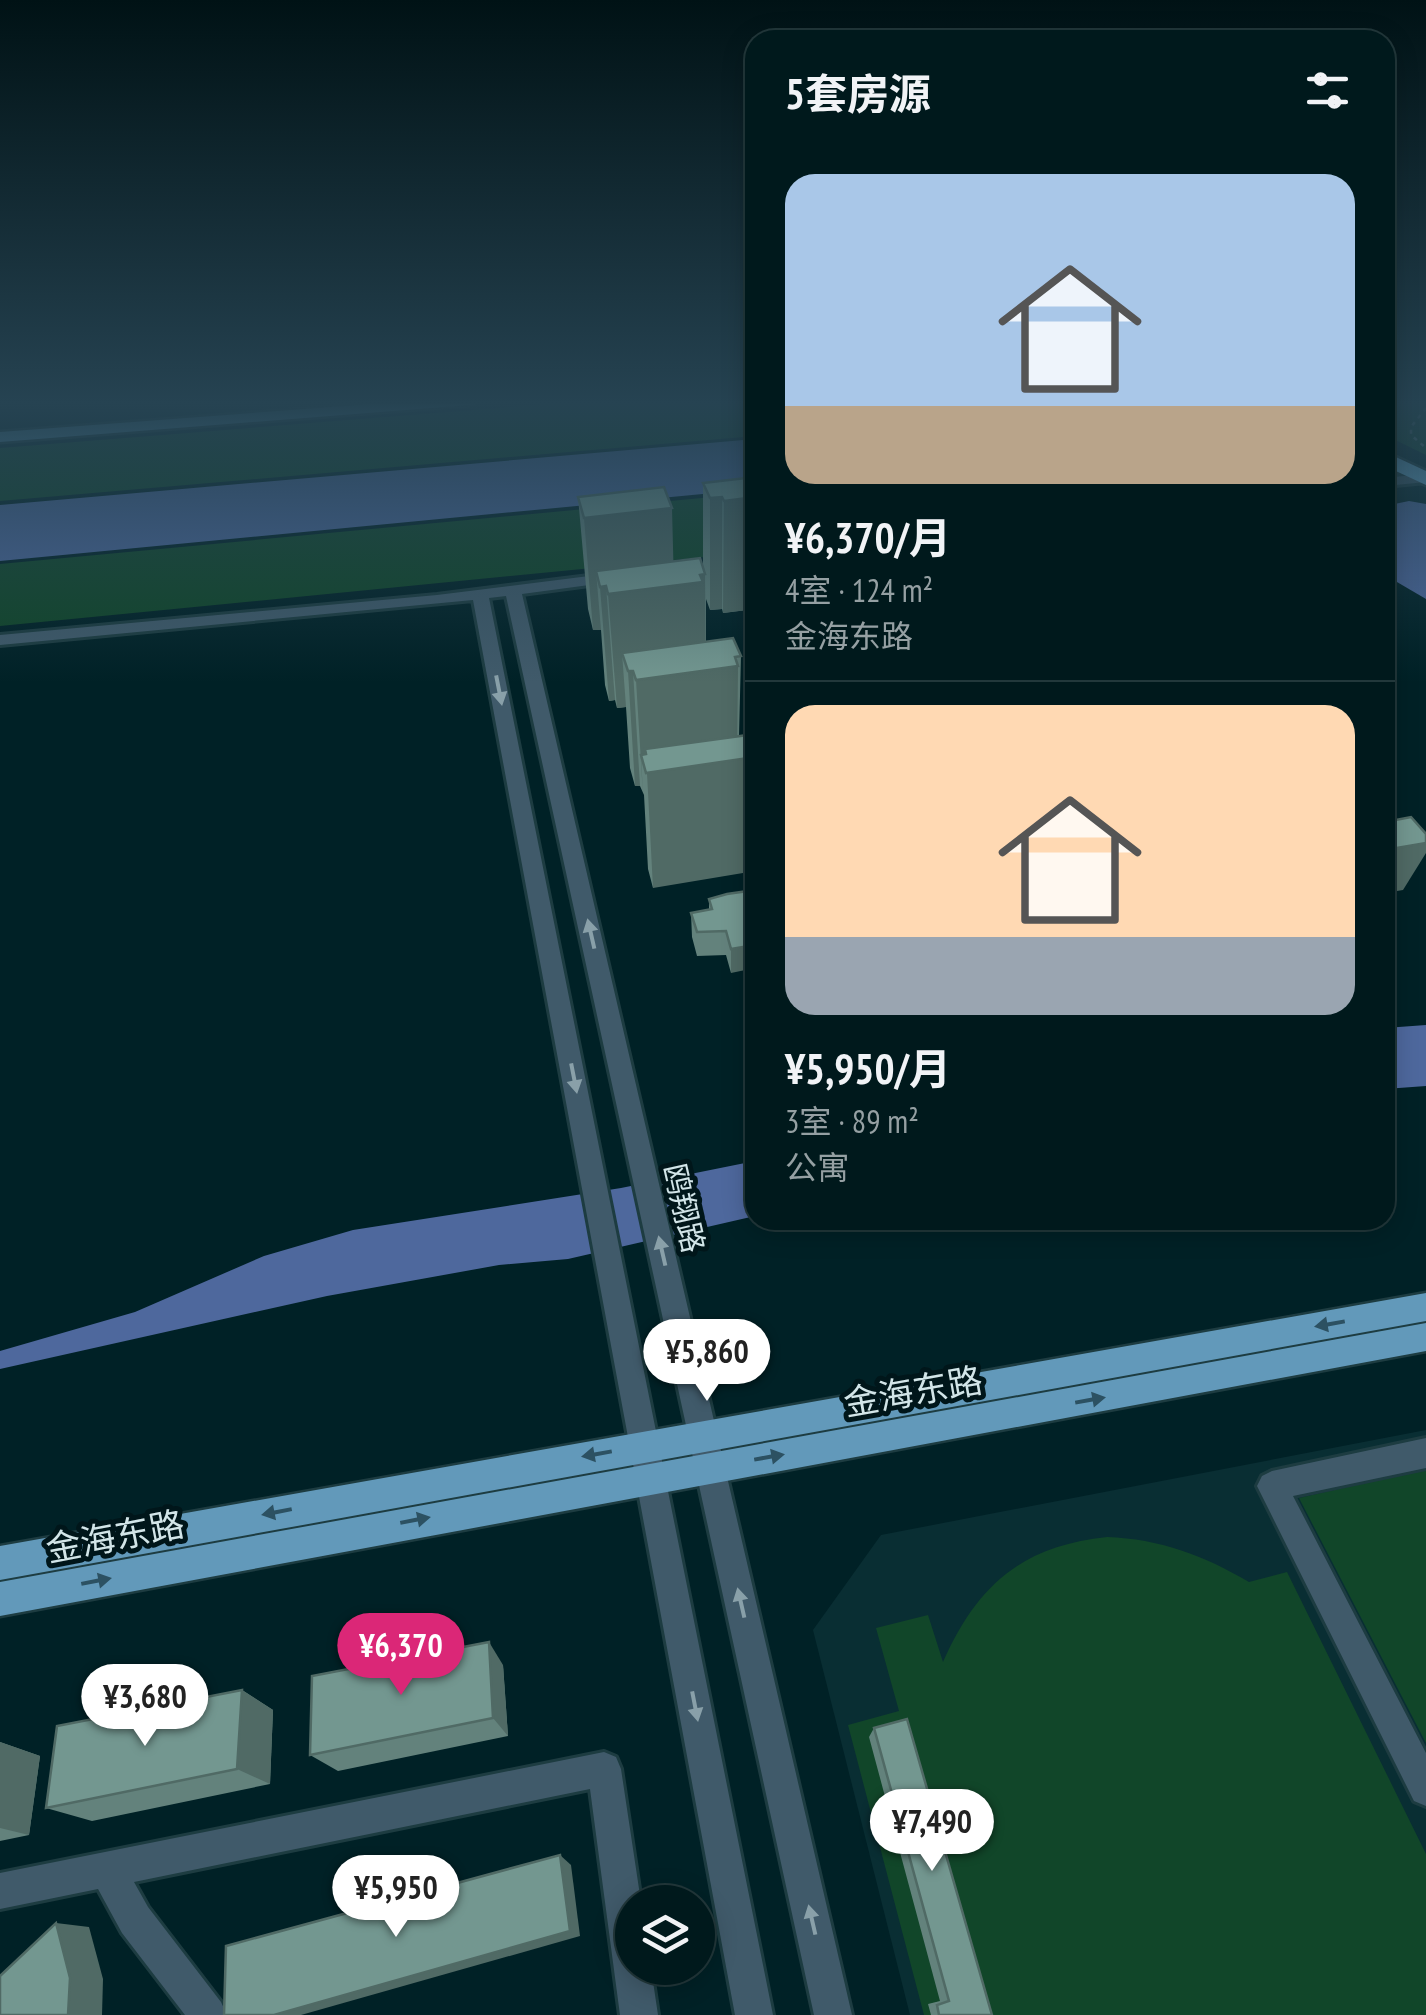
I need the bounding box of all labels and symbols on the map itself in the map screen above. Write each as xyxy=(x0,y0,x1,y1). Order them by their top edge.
one-way arrow xyxy=(491,675,507,706)
one-way arrow xyxy=(582,918,598,949)
one-way arrow xyxy=(566,1063,582,1094)
street label: 鸥翔路 xyxy=(656,1160,714,1256)
one-way arrow xyxy=(654,1236,669,1267)
one-way arrow xyxy=(1314,1317,1345,1332)
pin: ¥5,860 xyxy=(626,1319,788,1404)
street label: 金海东路 xyxy=(840,1356,986,1426)
one-way arrow xyxy=(1074,1392,1106,1407)
one-way arrow xyxy=(580,1447,612,1462)
one-way arrow xyxy=(754,1449,786,1464)
street label: 金海东路 xyxy=(42,1500,188,1572)
one-way arrow xyxy=(261,1505,292,1520)
one-way arrow xyxy=(400,1512,431,1527)
one-way arrow xyxy=(81,1572,112,1588)
one-way arrow xyxy=(733,1587,748,1618)
pin: ¥6,370 xyxy=(320,1613,482,1698)
pin: ¥3,680 xyxy=(64,1664,226,1749)
one-way arrow xyxy=(688,1691,703,1723)
pin: ¥7,490 xyxy=(851,1789,1013,1874)
pin: ¥5,950 xyxy=(315,1855,477,1940)
one-way arrow xyxy=(804,1904,819,1935)

